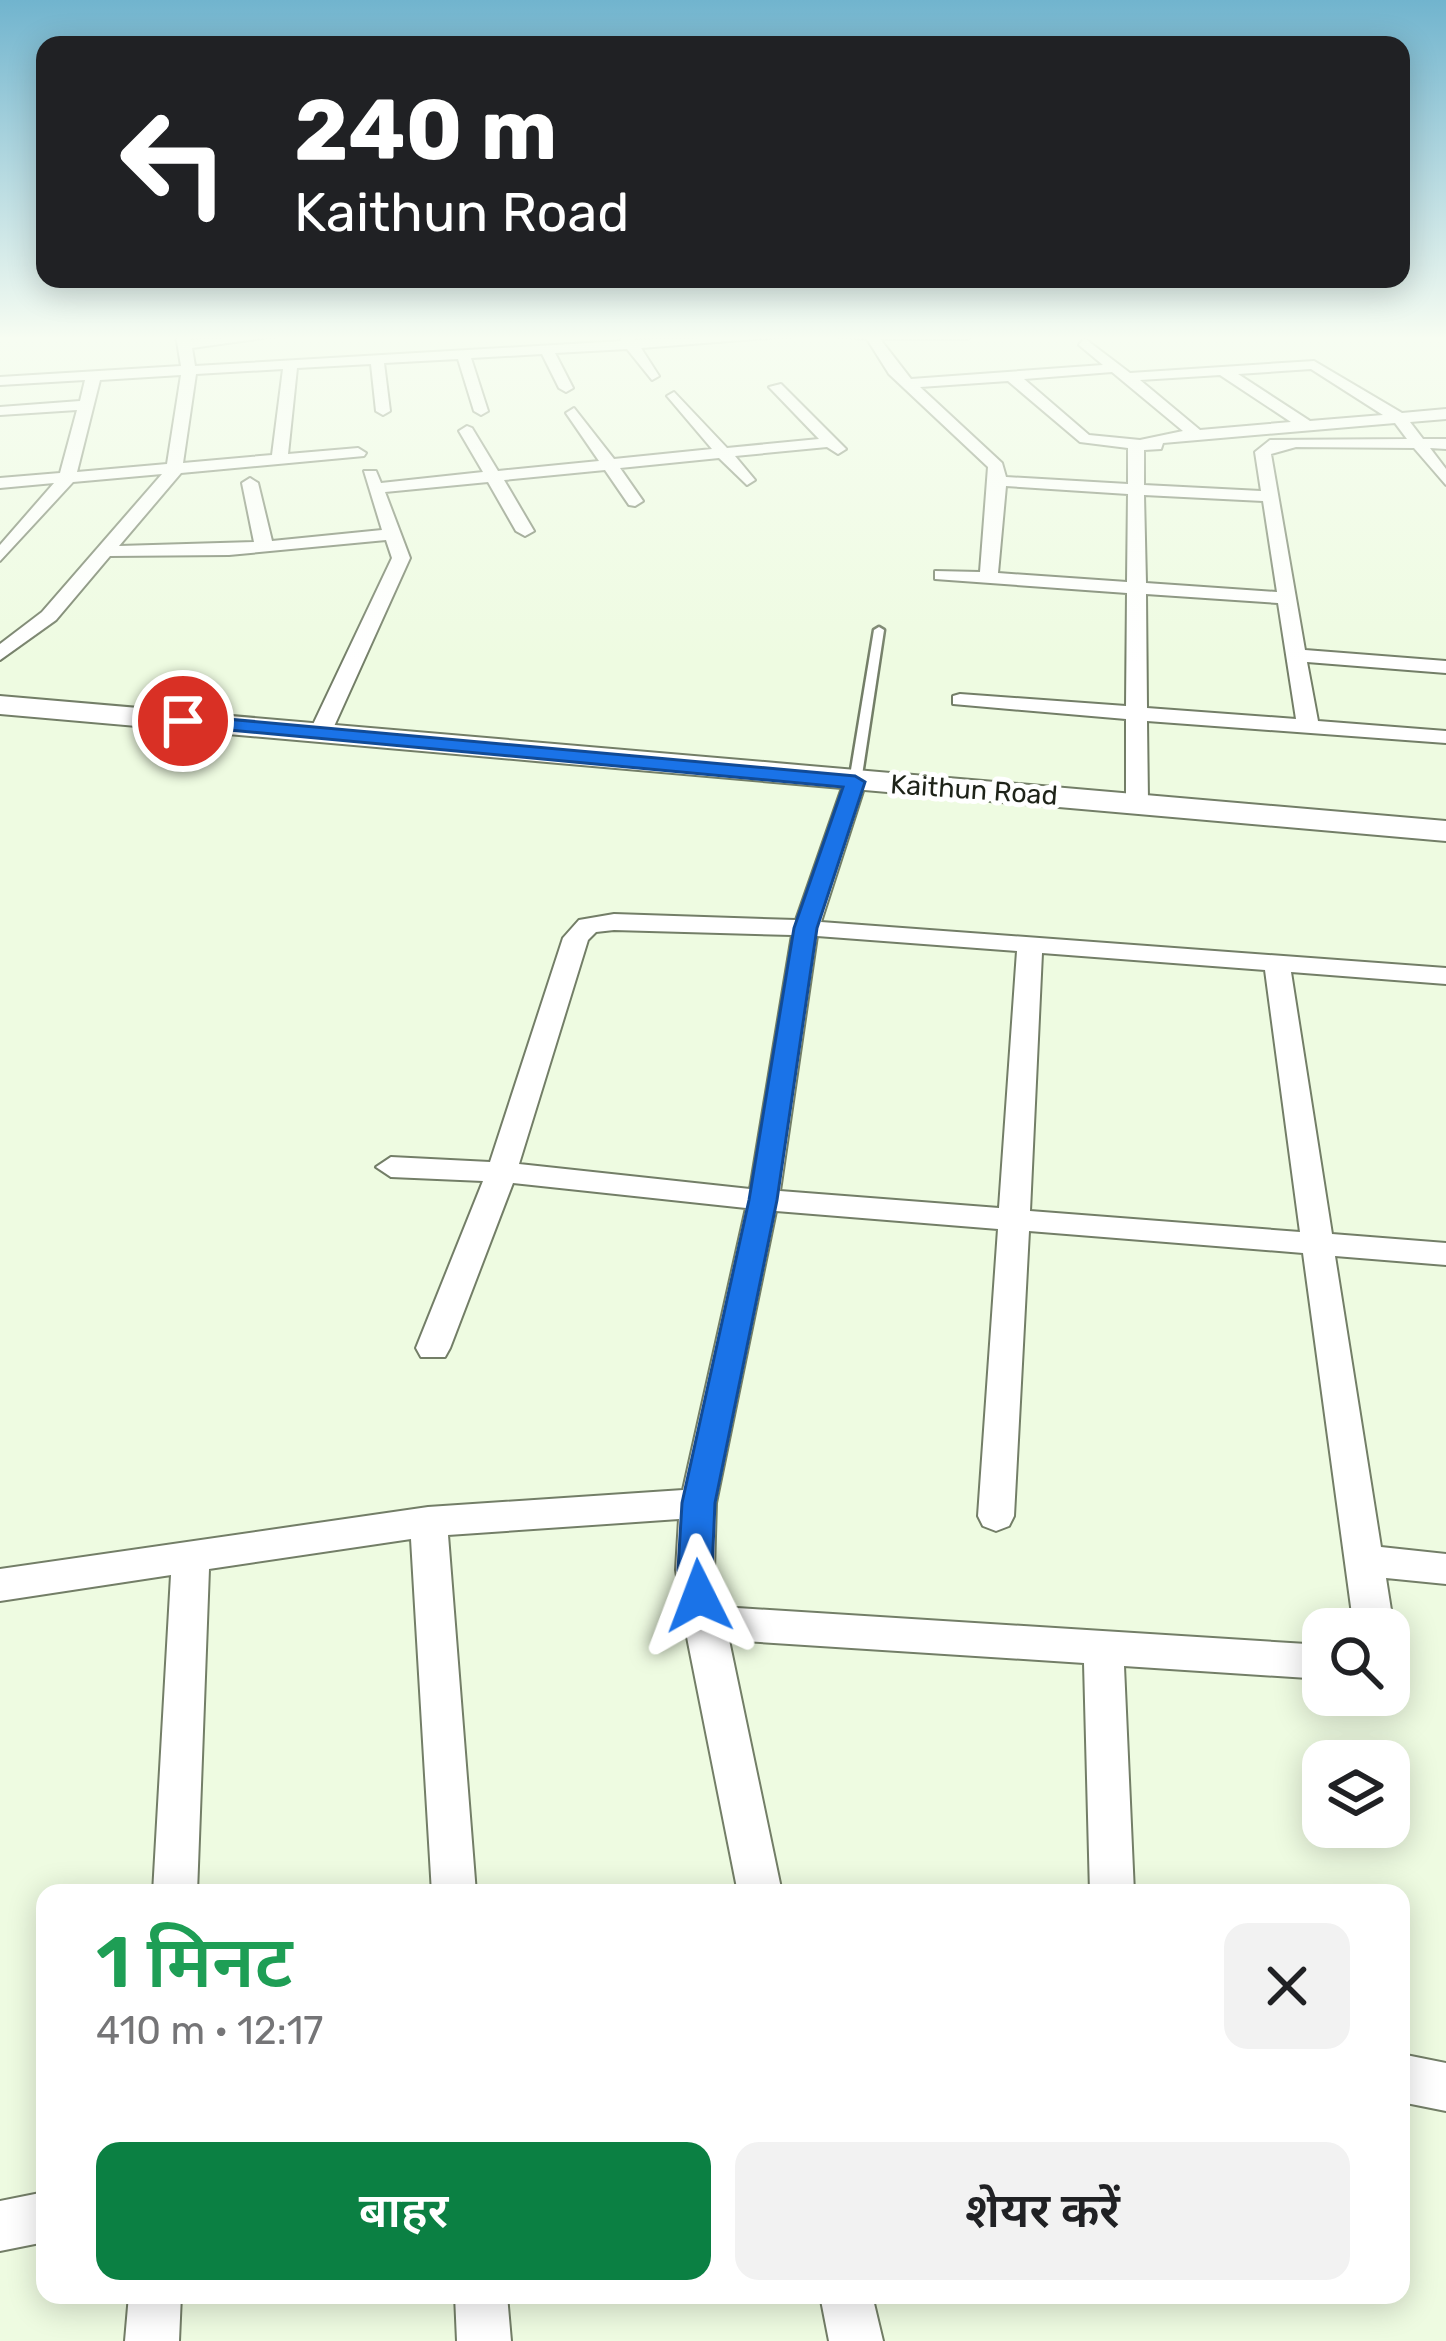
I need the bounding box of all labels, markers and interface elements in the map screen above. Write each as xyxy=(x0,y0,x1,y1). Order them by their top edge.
text: 240 m xyxy=(294,80,558,180)
icon: left xyxy=(96,84,252,240)
text: Kaithun Road xyxy=(294,181,629,245)
pin xyxy=(132,670,234,772)
icon: arrive xyxy=(150,688,216,754)
street label: Kaithun Road xyxy=(889,768,1059,812)
position arrow xyxy=(636,1533,762,1659)
map controls xyxy=(1302,1608,1410,1848)
button: search xyxy=(1302,1608,1410,1716)
button: layers xyxy=(1302,1740,1410,1848)
text: 1 मिनट xyxy=(96,1920,293,2005)
button: close xyxy=(1224,1923,1350,2049)
text: 410 m · 12:17 xyxy=(96,2008,323,2054)
button: बाहर xyxy=(96,2142,711,2280)
button: शेयर करें xyxy=(735,2142,1350,2280)

